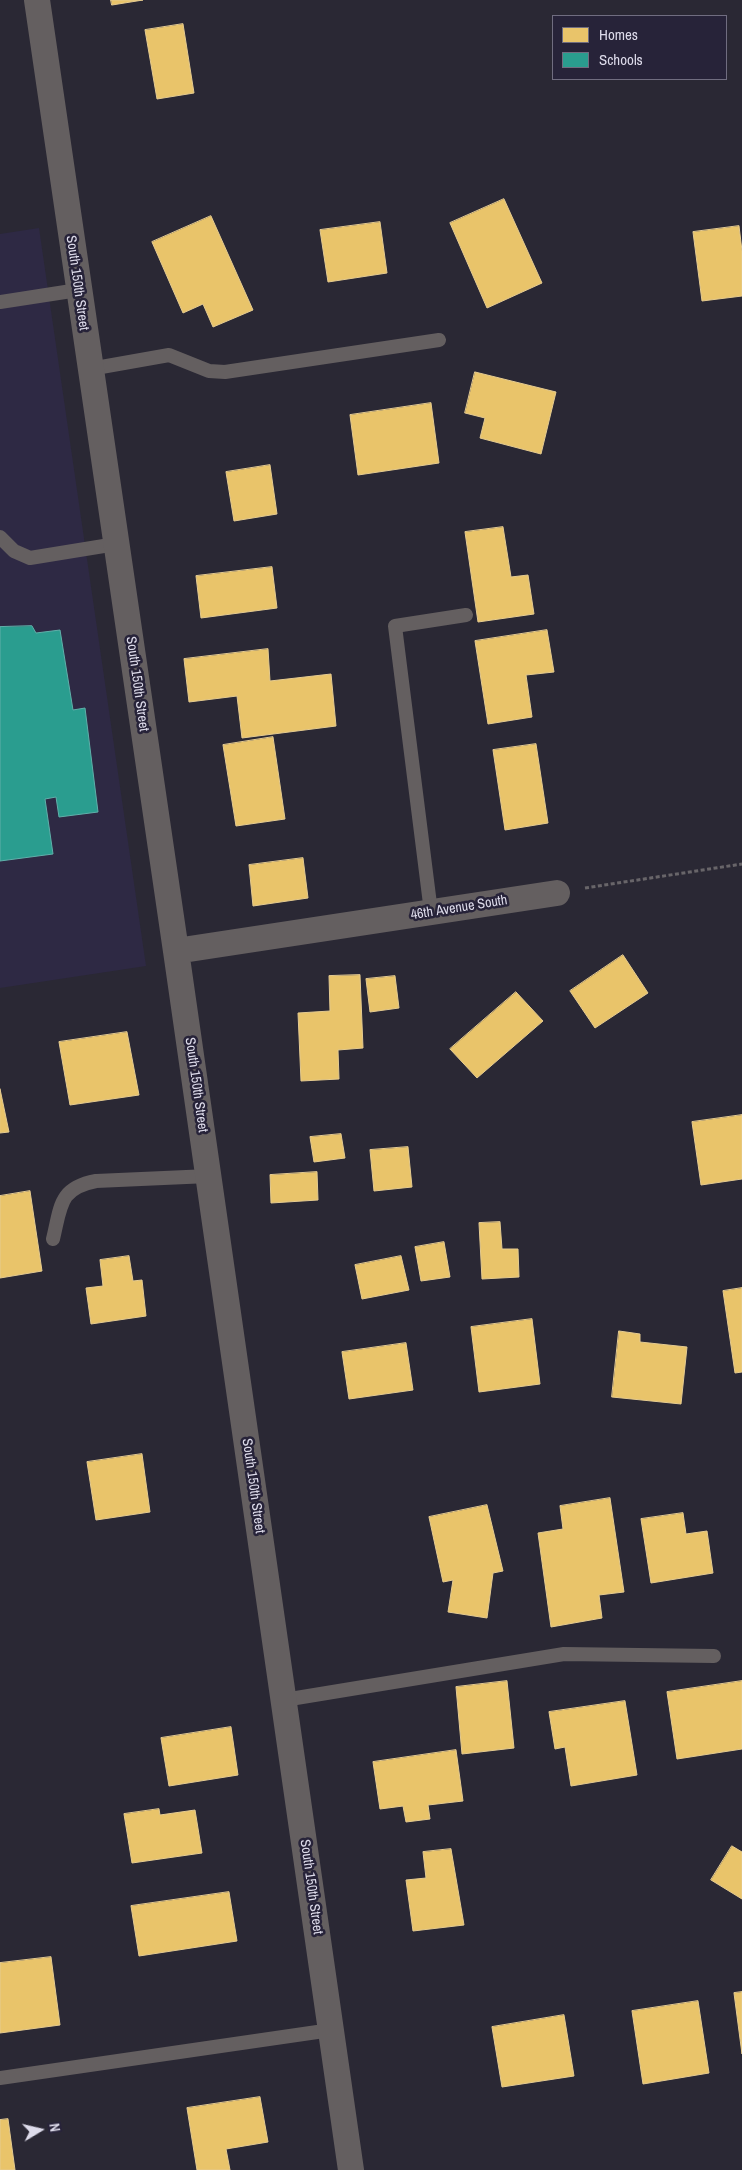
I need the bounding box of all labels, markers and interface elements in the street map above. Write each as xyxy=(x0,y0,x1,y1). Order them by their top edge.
legend xyxy=(552,15,727,80)
text: Homes xyxy=(599,24,638,45)
text: Schools xyxy=(599,49,643,70)
street label: South 150th Street xyxy=(62,234,92,332)
street label: South 150th Street xyxy=(122,635,152,733)
street label: 46th Avenue South xyxy=(410,892,508,924)
street label: South 150th Street xyxy=(181,1036,211,1134)
street label: South 150th Street xyxy=(238,1437,268,1535)
street label: South 150th Street xyxy=(296,1838,326,1936)
north arrow xyxy=(15,2105,65,2155)
text: N xyxy=(45,2122,64,2133)

